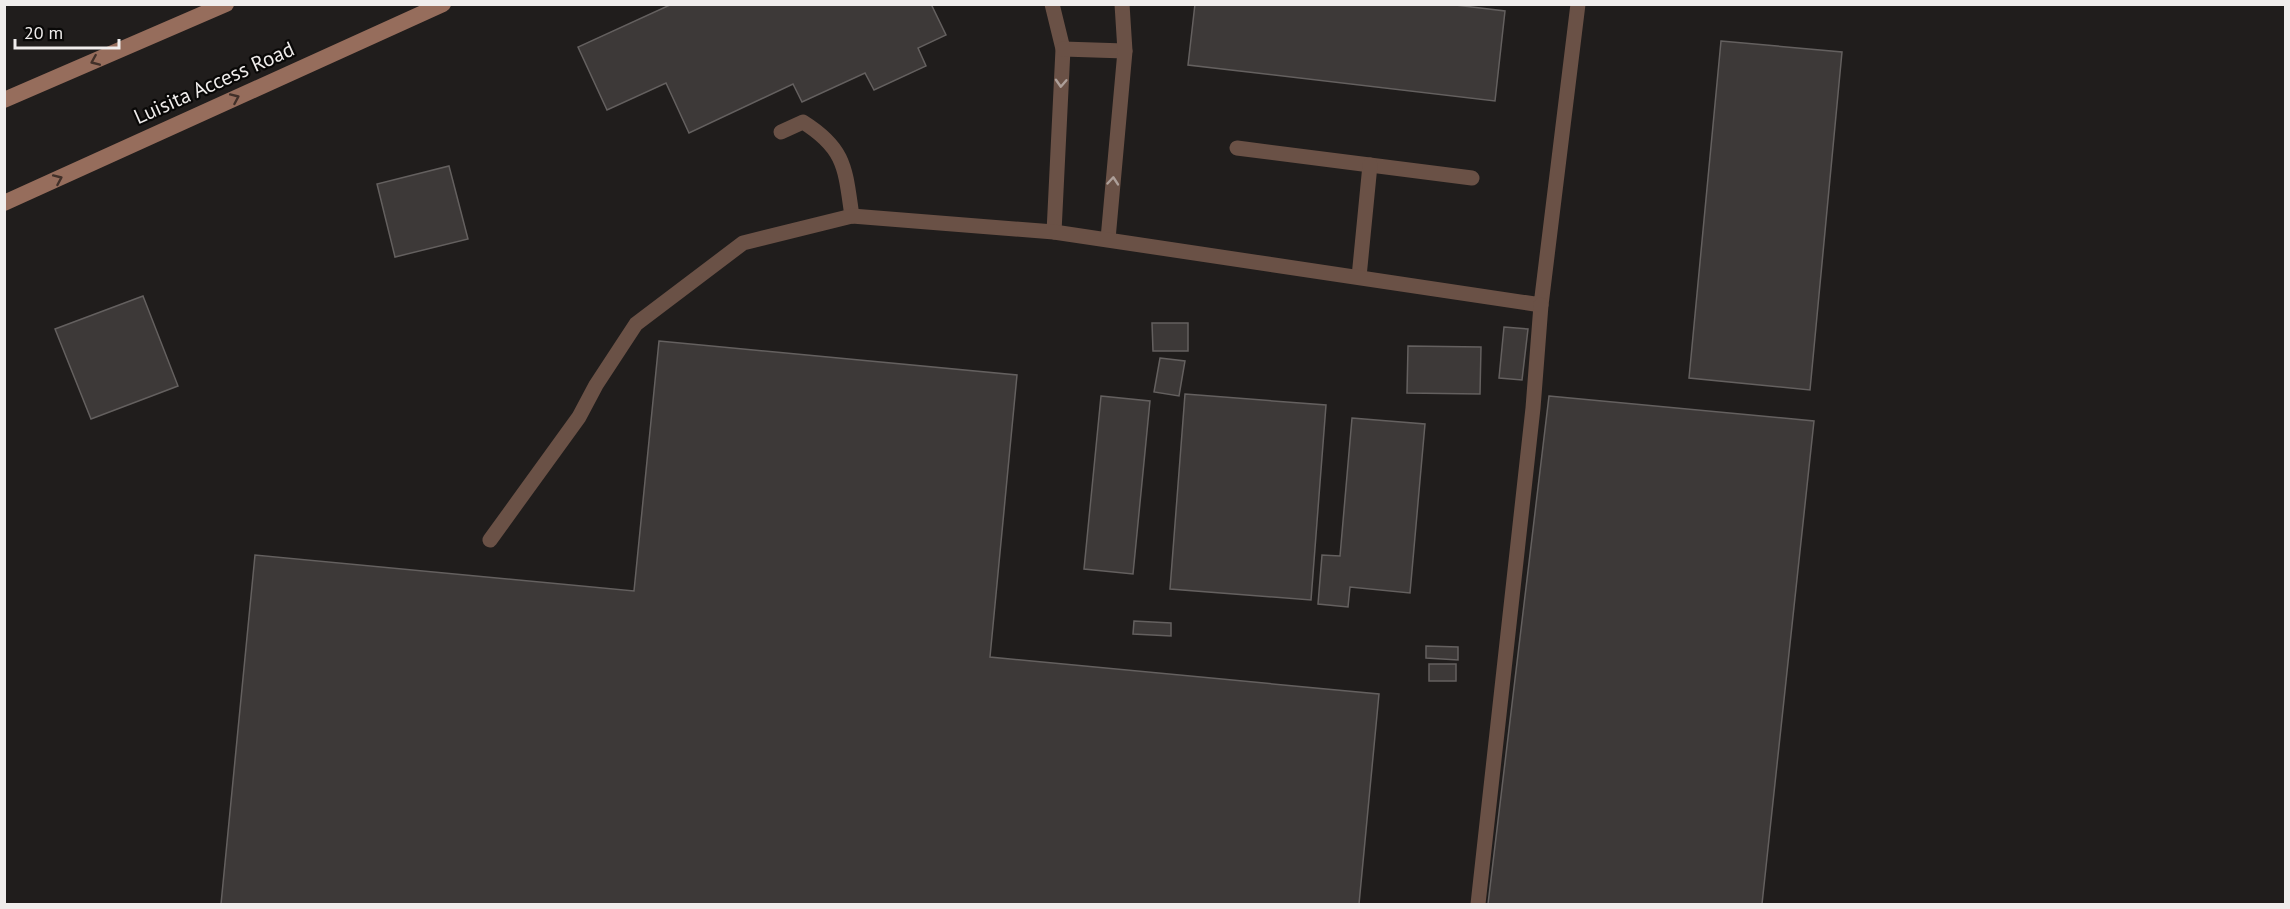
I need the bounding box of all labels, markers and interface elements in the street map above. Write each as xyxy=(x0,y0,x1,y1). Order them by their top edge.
scale bar xyxy=(15,12,118,50)
text: 20 m xyxy=(24,21,63,44)
street label: Luisita Access Road xyxy=(129,35,298,130)
one-way arrow xyxy=(90,54,101,66)
one-way arrow xyxy=(1055,78,1068,87)
one-way arrow xyxy=(229,94,240,106)
one-way arrow xyxy=(51,174,62,186)
one-way arrow xyxy=(1106,176,1119,185)

